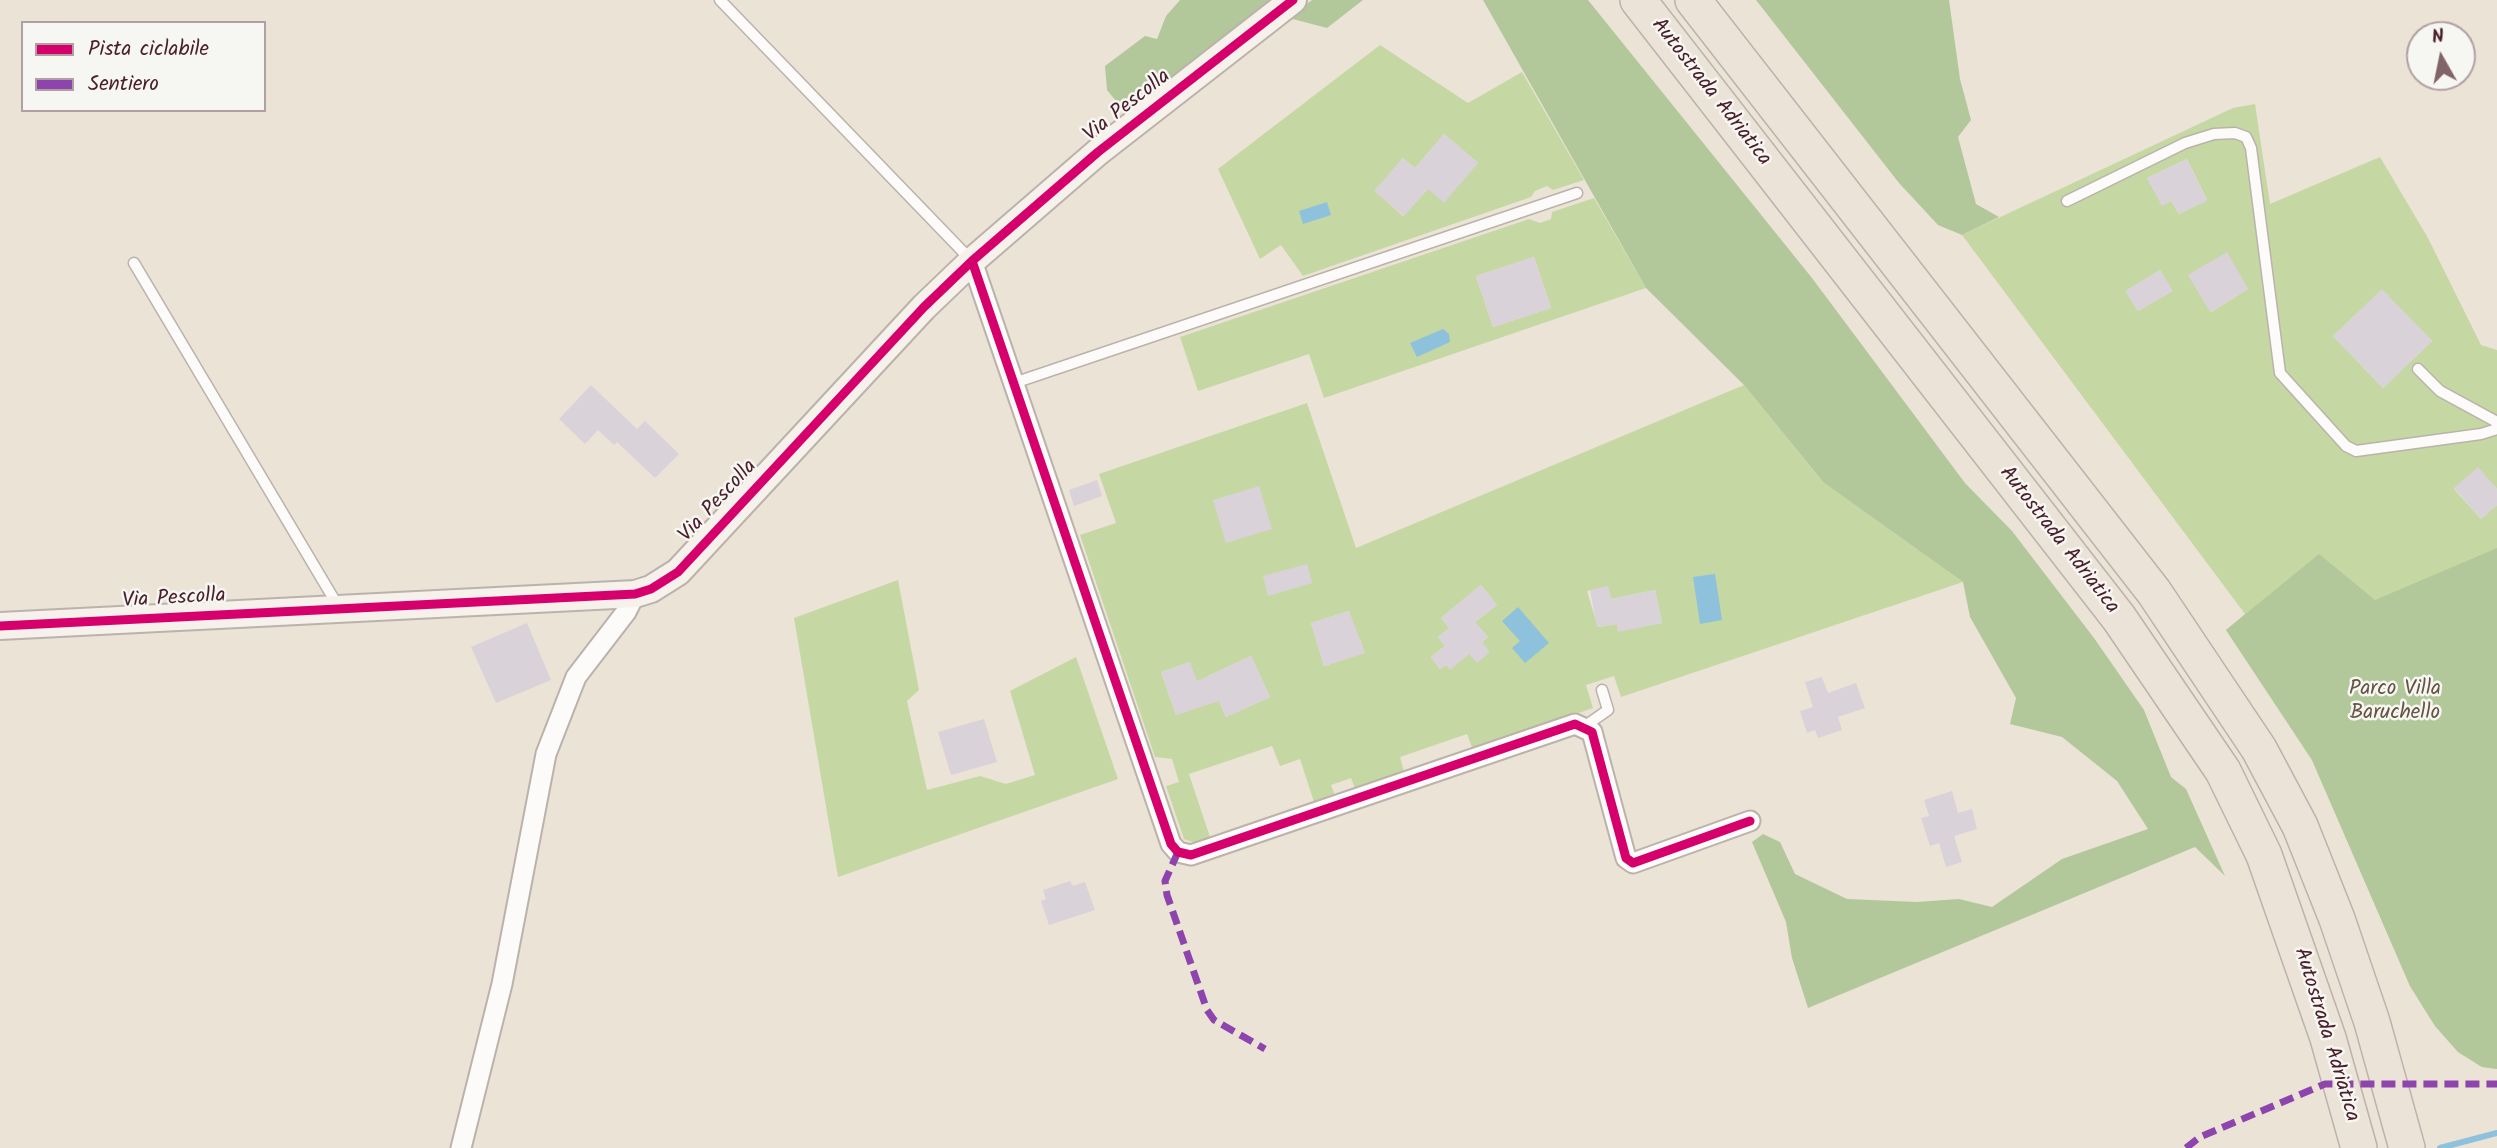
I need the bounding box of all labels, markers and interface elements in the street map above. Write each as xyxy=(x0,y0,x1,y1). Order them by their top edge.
street label: Autostrada Adriatica xyxy=(1645,14,1775,172)
legend xyxy=(21,21,266,112)
north arrow xyxy=(2406,21,2476,91)
text: N xyxy=(2430,21,2446,53)
text: Pista ciclabile xyxy=(88,33,209,66)
street label: Via Pescolla xyxy=(1080,65,1176,149)
text: Sentiero xyxy=(88,68,159,101)
street label: Via Pescolla xyxy=(675,456,763,548)
street label: Autostrada Adriatica xyxy=(1993,462,2123,620)
street label: Via Pescolla xyxy=(122,585,226,615)
park label: Parco Villa Baruchello xyxy=(2349,677,2441,727)
street label: Autostrada Adriatica xyxy=(2287,945,2363,1125)

